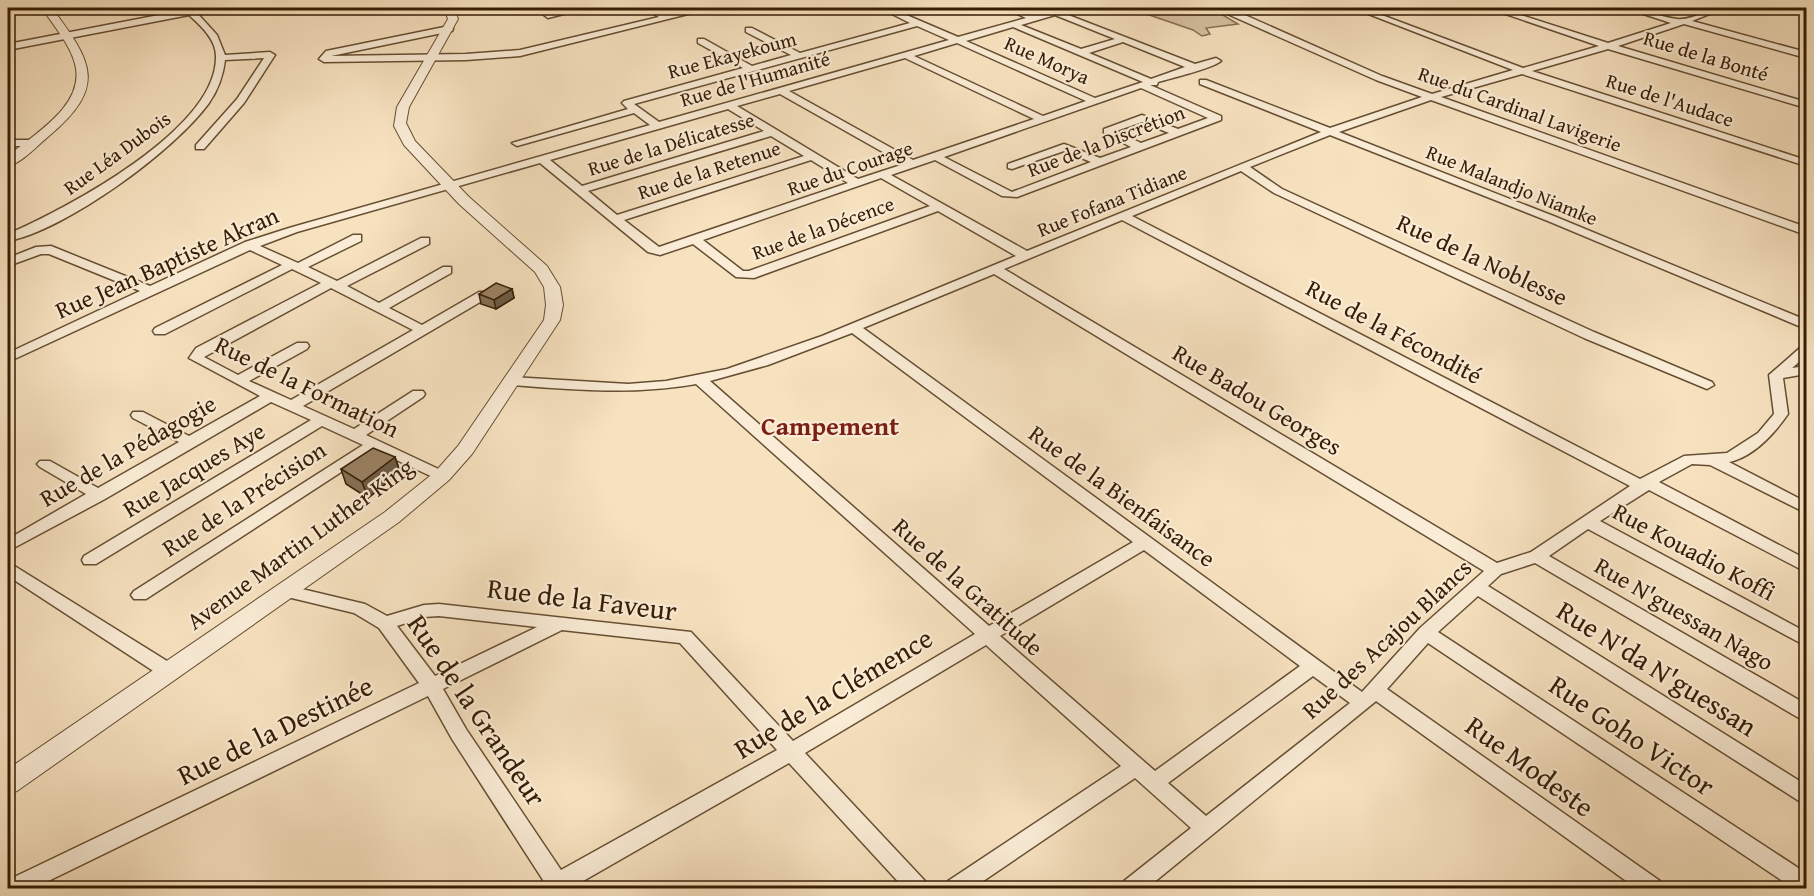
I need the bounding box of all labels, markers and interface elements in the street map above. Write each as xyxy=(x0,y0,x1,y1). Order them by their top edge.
street label: Rue Ekayekoum xyxy=(664,23,800,86)
street label: Rue de la Bonté xyxy=(1640,23,1772,88)
street label: Rue Morya xyxy=(1000,28,1095,91)
street label: Rue de l'Humanité xyxy=(677,43,833,114)
street label: Rue du Cardinal Lavigerie xyxy=(1414,58,1626,159)
street label: Rue de l'Audace xyxy=(1603,65,1738,134)
street label: Rue de la Discrétion xyxy=(1023,97,1189,184)
street label: Rue Léa Dubois xyxy=(57,104,176,201)
street label: Rue de la Délicatesse xyxy=(584,104,758,183)
street label: Rue de la Retenue xyxy=(634,133,784,206)
street label: Rue du Courage xyxy=(783,133,916,203)
street label: Rue Malandjo Niamke xyxy=(1422,137,1602,232)
street label: Rue Fofana Tidiane xyxy=(1032,157,1191,244)
street label: Rue de la Décence xyxy=(748,188,898,267)
street label: Rue Jean Baptiste Akran xyxy=(50,197,285,328)
street label: Rue de la Noblesse xyxy=(1391,205,1573,314)
street label: Rue de la Fécondité xyxy=(1300,270,1488,393)
street label: Rue de la Formation xyxy=(209,327,406,447)
street label: Rue Badou Georges xyxy=(1166,335,1349,464)
street label: Rue de la Pédagogie xyxy=(33,386,222,515)
district label: Campement xyxy=(761,406,899,445)
street label: Rue Jacques Aye xyxy=(116,413,272,526)
street label: Rue de la Bienfaisance xyxy=(1022,416,1223,575)
street label: Rue de la Précision xyxy=(155,432,333,565)
street label: Avenue Martin Luther King xyxy=(179,449,421,638)
street label: Rue Kouadio Koffi xyxy=(1607,494,1782,609)
street label: Rue de la Gratitude xyxy=(885,509,1051,664)
street label: Rue N'guessan Nago xyxy=(1588,548,1780,679)
street label: Rue des Acajou Blancs xyxy=(1294,550,1479,727)
street label: Rue de la Faveur xyxy=(485,567,680,631)
street label: Rue N'da N'guessan xyxy=(1549,589,1766,746)
street label: Rue de la Grandeur xyxy=(398,606,557,814)
street label: Rue de la Clémence xyxy=(725,617,940,768)
street label: Rue de la Destinée xyxy=(170,664,380,795)
street label: Rue Goho Victor xyxy=(1541,664,1724,805)
street label: Rue Modeste xyxy=(1458,705,1603,826)

